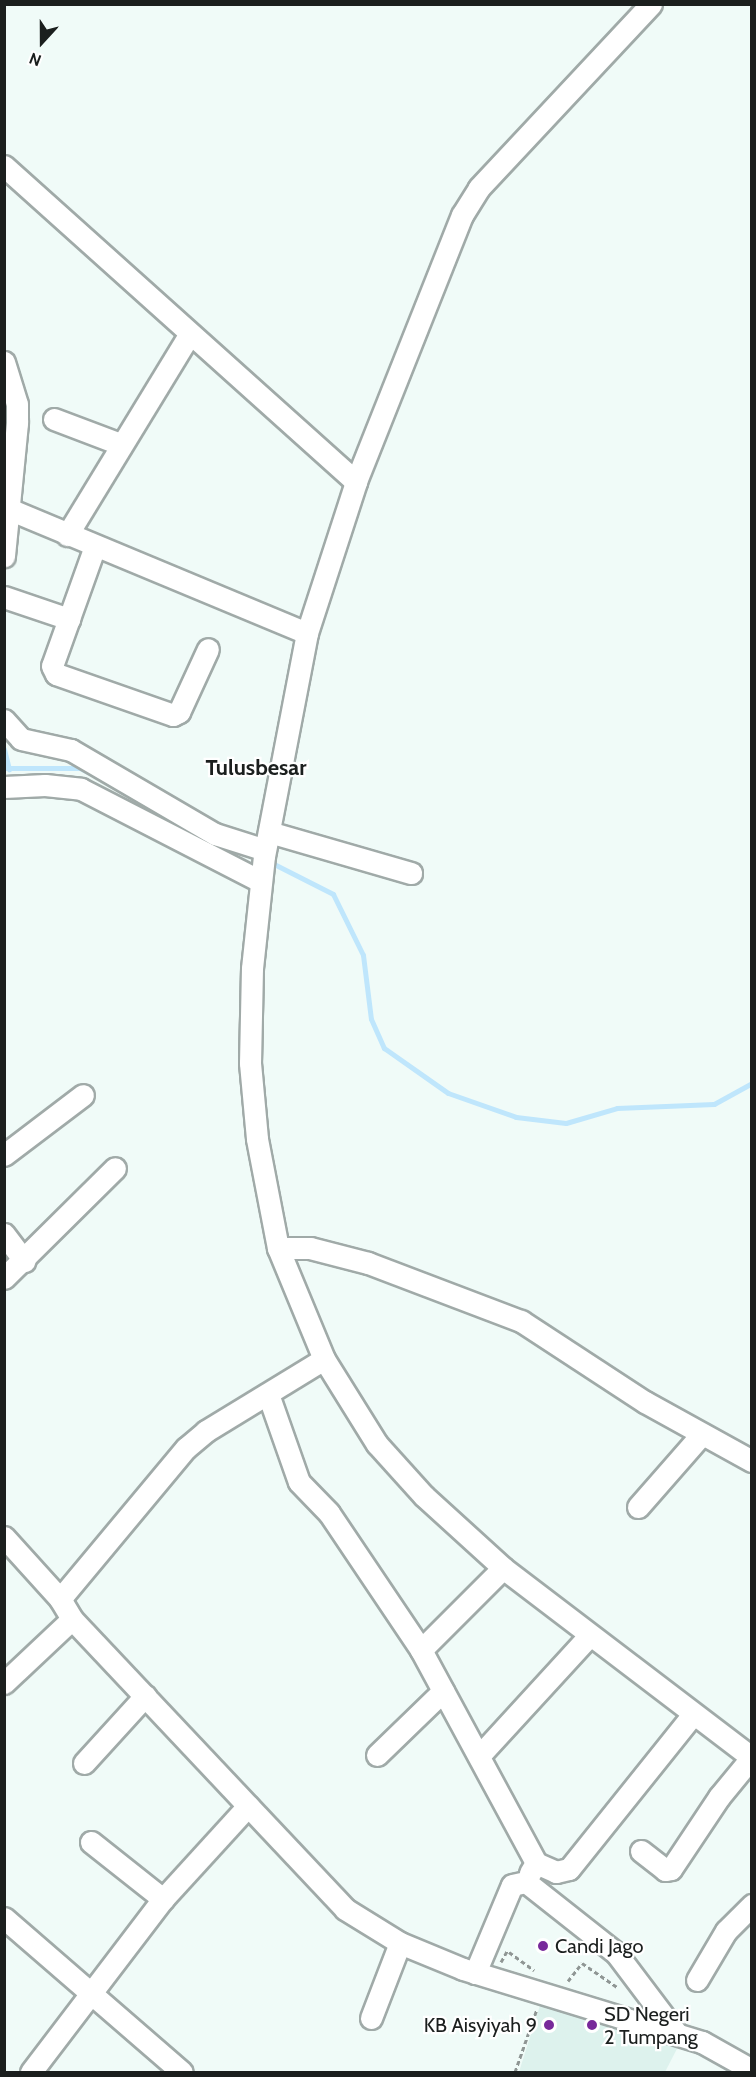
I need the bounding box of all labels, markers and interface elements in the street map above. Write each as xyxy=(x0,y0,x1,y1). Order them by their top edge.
north arrow xyxy=(12,12,72,72)
text: N xyxy=(27,48,44,70)
district label: Tulusbesar xyxy=(205,755,307,781)
place label: Candi Jago xyxy=(555,1934,643,1958)
marker: Candi Jago xyxy=(536,1939,550,1953)
place label: SD Negeri 2 Tumpang xyxy=(604,2002,698,2049)
place label: KB Aisyiyah 9 xyxy=(424,2013,537,2037)
marker: KB Aisyiyah 9 xyxy=(542,2018,556,2032)
marker: SD Negeri 2 Tumpang xyxy=(585,2018,599,2032)

